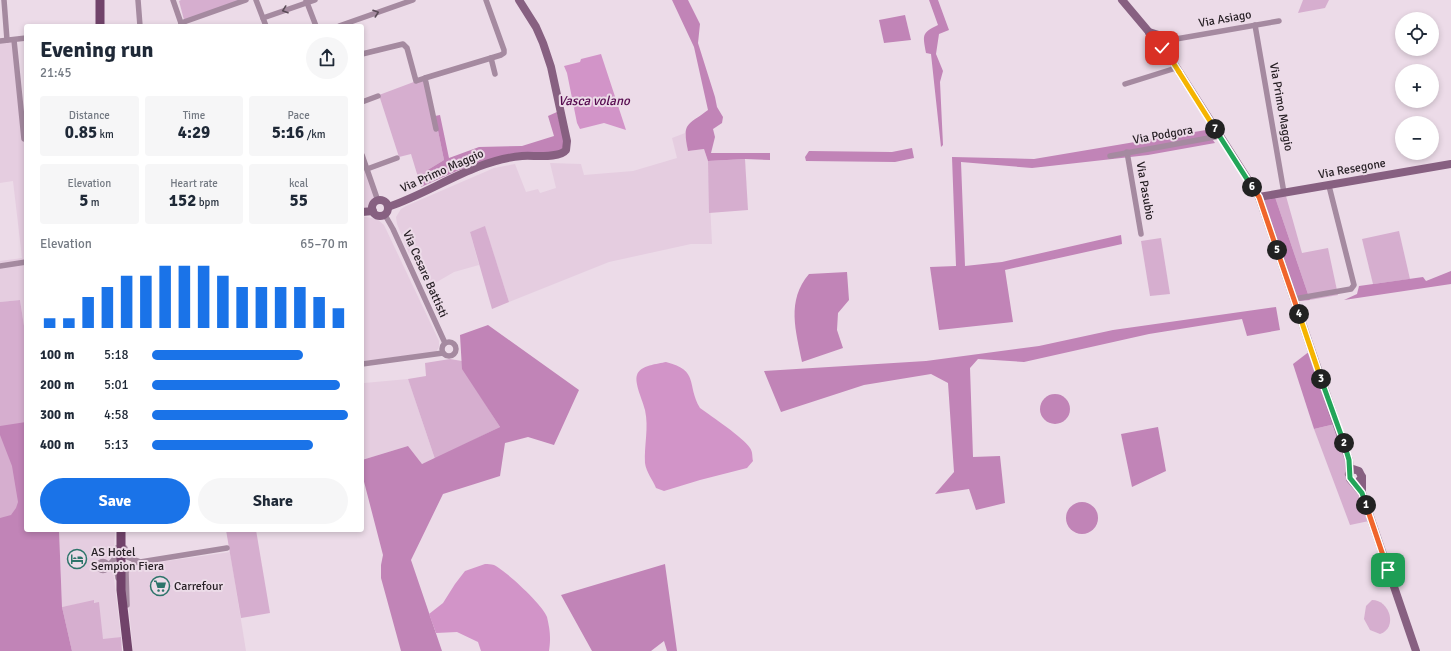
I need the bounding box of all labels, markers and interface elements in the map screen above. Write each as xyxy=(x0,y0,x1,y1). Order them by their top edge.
one-way arrow xyxy=(282,6,289,14)
street label: Via Asiago xyxy=(1197,7,1253,31)
one-way arrow xyxy=(372,9,379,18)
map controls xyxy=(1395,12,1439,160)
button: locate xyxy=(1395,12,1439,56)
pin xyxy=(1145,31,1179,65)
text: Evening run xyxy=(40,36,154,63)
button: share xyxy=(306,37,348,79)
icon: check xyxy=(1151,37,1173,59)
street label: Via Primo Maggio xyxy=(1266,62,1296,152)
button: + xyxy=(1395,64,1439,108)
text: 21:45 xyxy=(40,65,72,81)
water label: Vasca volano xyxy=(558,93,631,109)
text: Distance xyxy=(69,109,110,122)
text: Time xyxy=(183,109,205,122)
text: Pace xyxy=(288,109,310,122)
button: − xyxy=(1395,116,1439,160)
pin: 7 xyxy=(1205,119,1225,139)
text: 0.85 xyxy=(65,122,97,143)
text: 4:29 xyxy=(178,122,210,143)
text: 5:16 xyxy=(272,122,304,143)
street label: Via Podgora xyxy=(1132,122,1194,148)
text: 7 xyxy=(1212,122,1218,135)
text: km xyxy=(97,128,114,141)
text: /km xyxy=(304,128,326,141)
street label: Via Primo Maggio xyxy=(398,146,486,196)
street label: Via Resegone xyxy=(1317,156,1387,182)
street label: Via Pasubio xyxy=(1132,161,1158,221)
text: Elevation xyxy=(67,177,111,190)
text: Heart rate xyxy=(170,177,218,190)
text: kcal xyxy=(289,177,308,190)
pin: 6 xyxy=(1242,177,1262,197)
text: 6 xyxy=(1249,180,1255,193)
text: 5 xyxy=(79,190,88,211)
text: 152 xyxy=(169,190,196,211)
text: 55 xyxy=(289,190,308,211)
text: m xyxy=(88,196,100,209)
text: bpm xyxy=(196,196,219,209)
street label: Via Cesare Battisti xyxy=(399,228,451,320)
text: Elevation xyxy=(40,236,92,252)
text: 65–70 m xyxy=(300,236,348,252)
pin: 5 xyxy=(1267,240,1287,260)
text: 5 xyxy=(1274,243,1280,256)
pin: 4 xyxy=(1289,304,1309,324)
text: 4 xyxy=(1296,307,1302,320)
text: 100 m xyxy=(40,347,74,363)
text: 5:18 xyxy=(104,347,129,363)
pin: 3 xyxy=(1311,369,1331,389)
text: 3 xyxy=(1318,372,1324,385)
text: 200 m xyxy=(40,377,74,393)
text: 5:01 xyxy=(104,377,129,393)
text: 300 m xyxy=(40,407,74,423)
text: 4:58 xyxy=(104,407,129,423)
pin: 2 xyxy=(1334,433,1354,453)
text: 2 xyxy=(1341,436,1347,449)
text: 400 m xyxy=(40,437,74,453)
text: 5:13 xyxy=(104,437,129,453)
button: Save xyxy=(40,478,190,524)
button: Share xyxy=(198,478,348,524)
pin: 1 xyxy=(1356,495,1376,515)
text: 1 xyxy=(1363,498,1369,511)
place label: AS Hotel Sempion Fiera xyxy=(91,545,164,574)
hotel icon: AS Hotel Sempion Fiera xyxy=(66,548,88,570)
pin xyxy=(1371,553,1405,587)
icon: arrive xyxy=(1377,559,1399,581)
supermarket icon: Carrefour xyxy=(149,575,171,597)
place label: Carrefour xyxy=(174,579,224,594)

